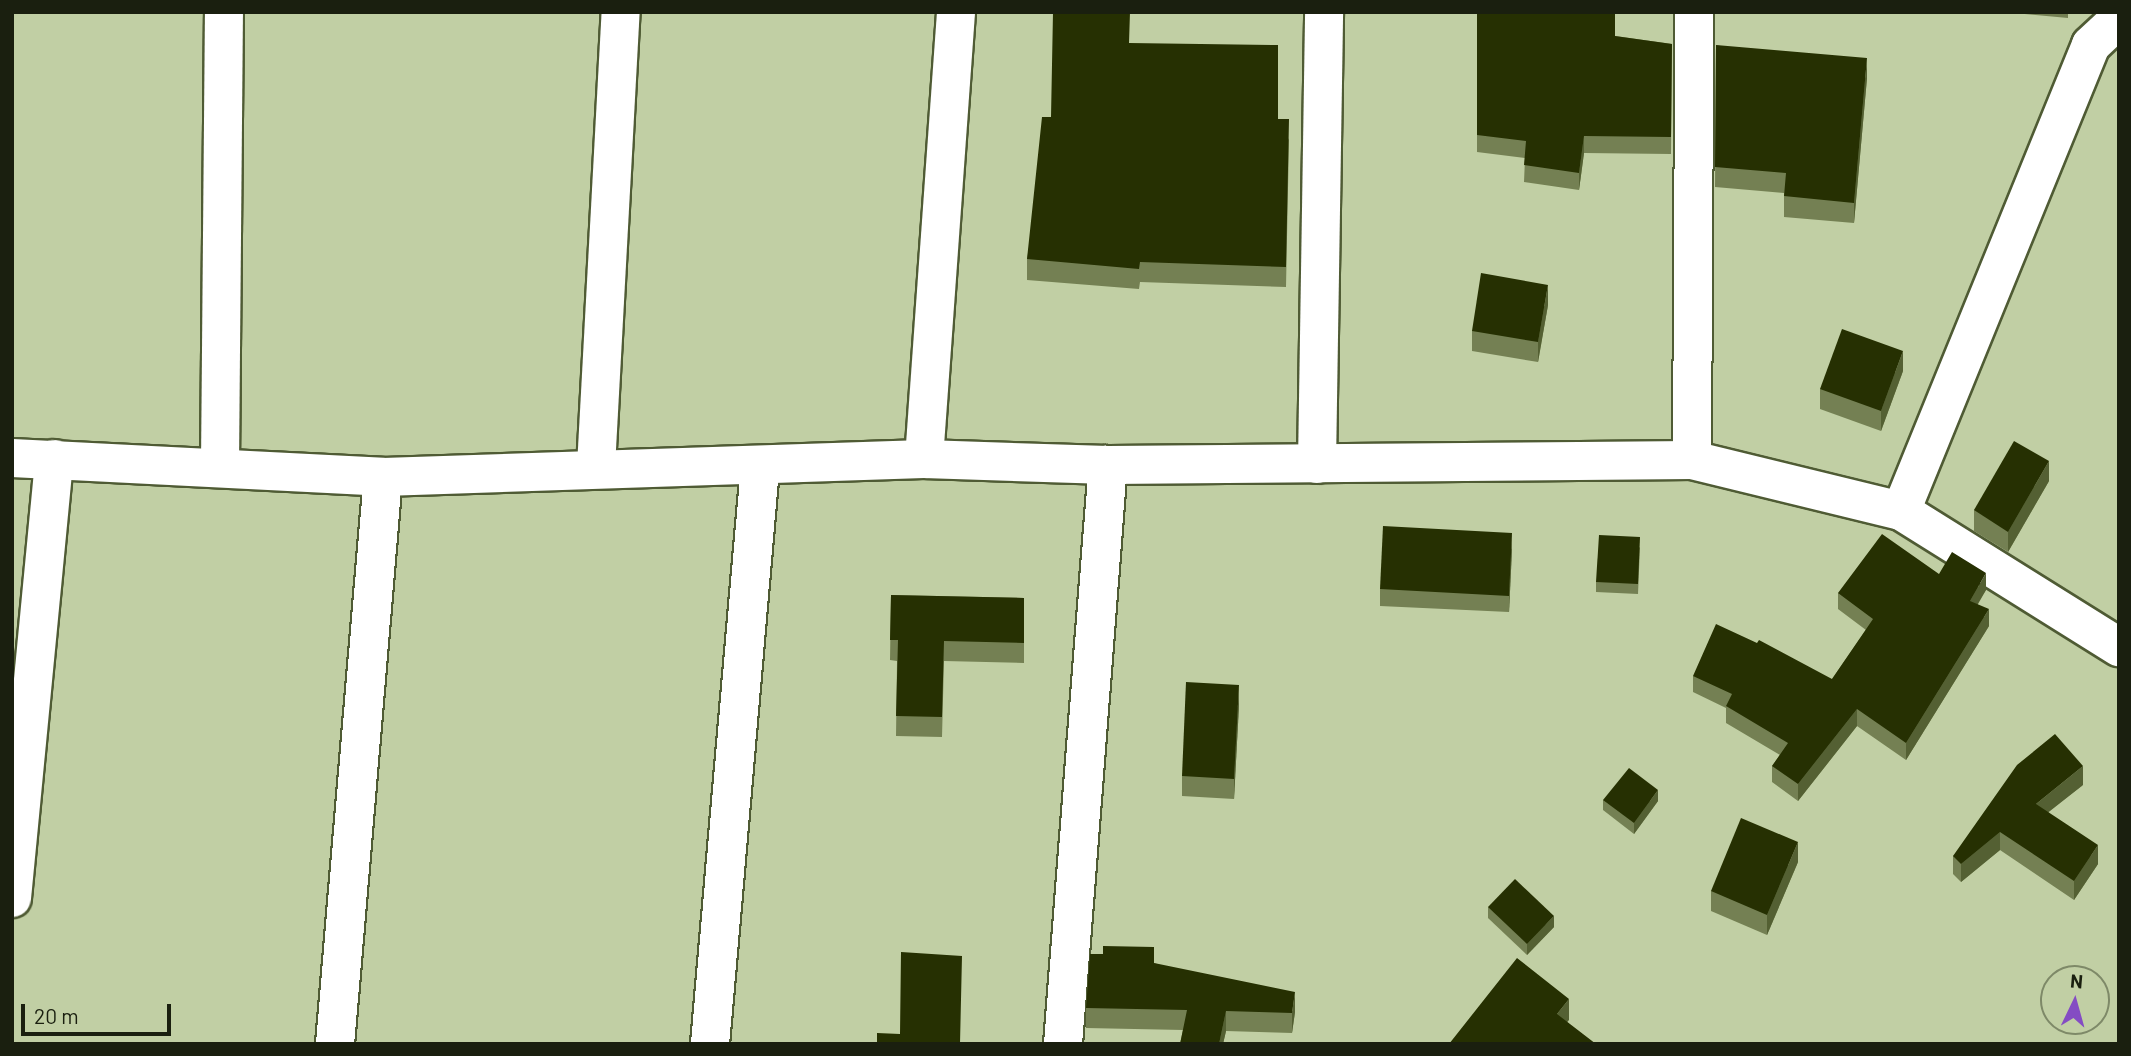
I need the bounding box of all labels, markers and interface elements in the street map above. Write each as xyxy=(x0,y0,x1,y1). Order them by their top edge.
north arrow xyxy=(2040,965,2110,1035)
text: N xyxy=(2069,969,2084,993)
scale bar xyxy=(24,990,175,1034)
text: 20 m xyxy=(34,1003,79,1028)

